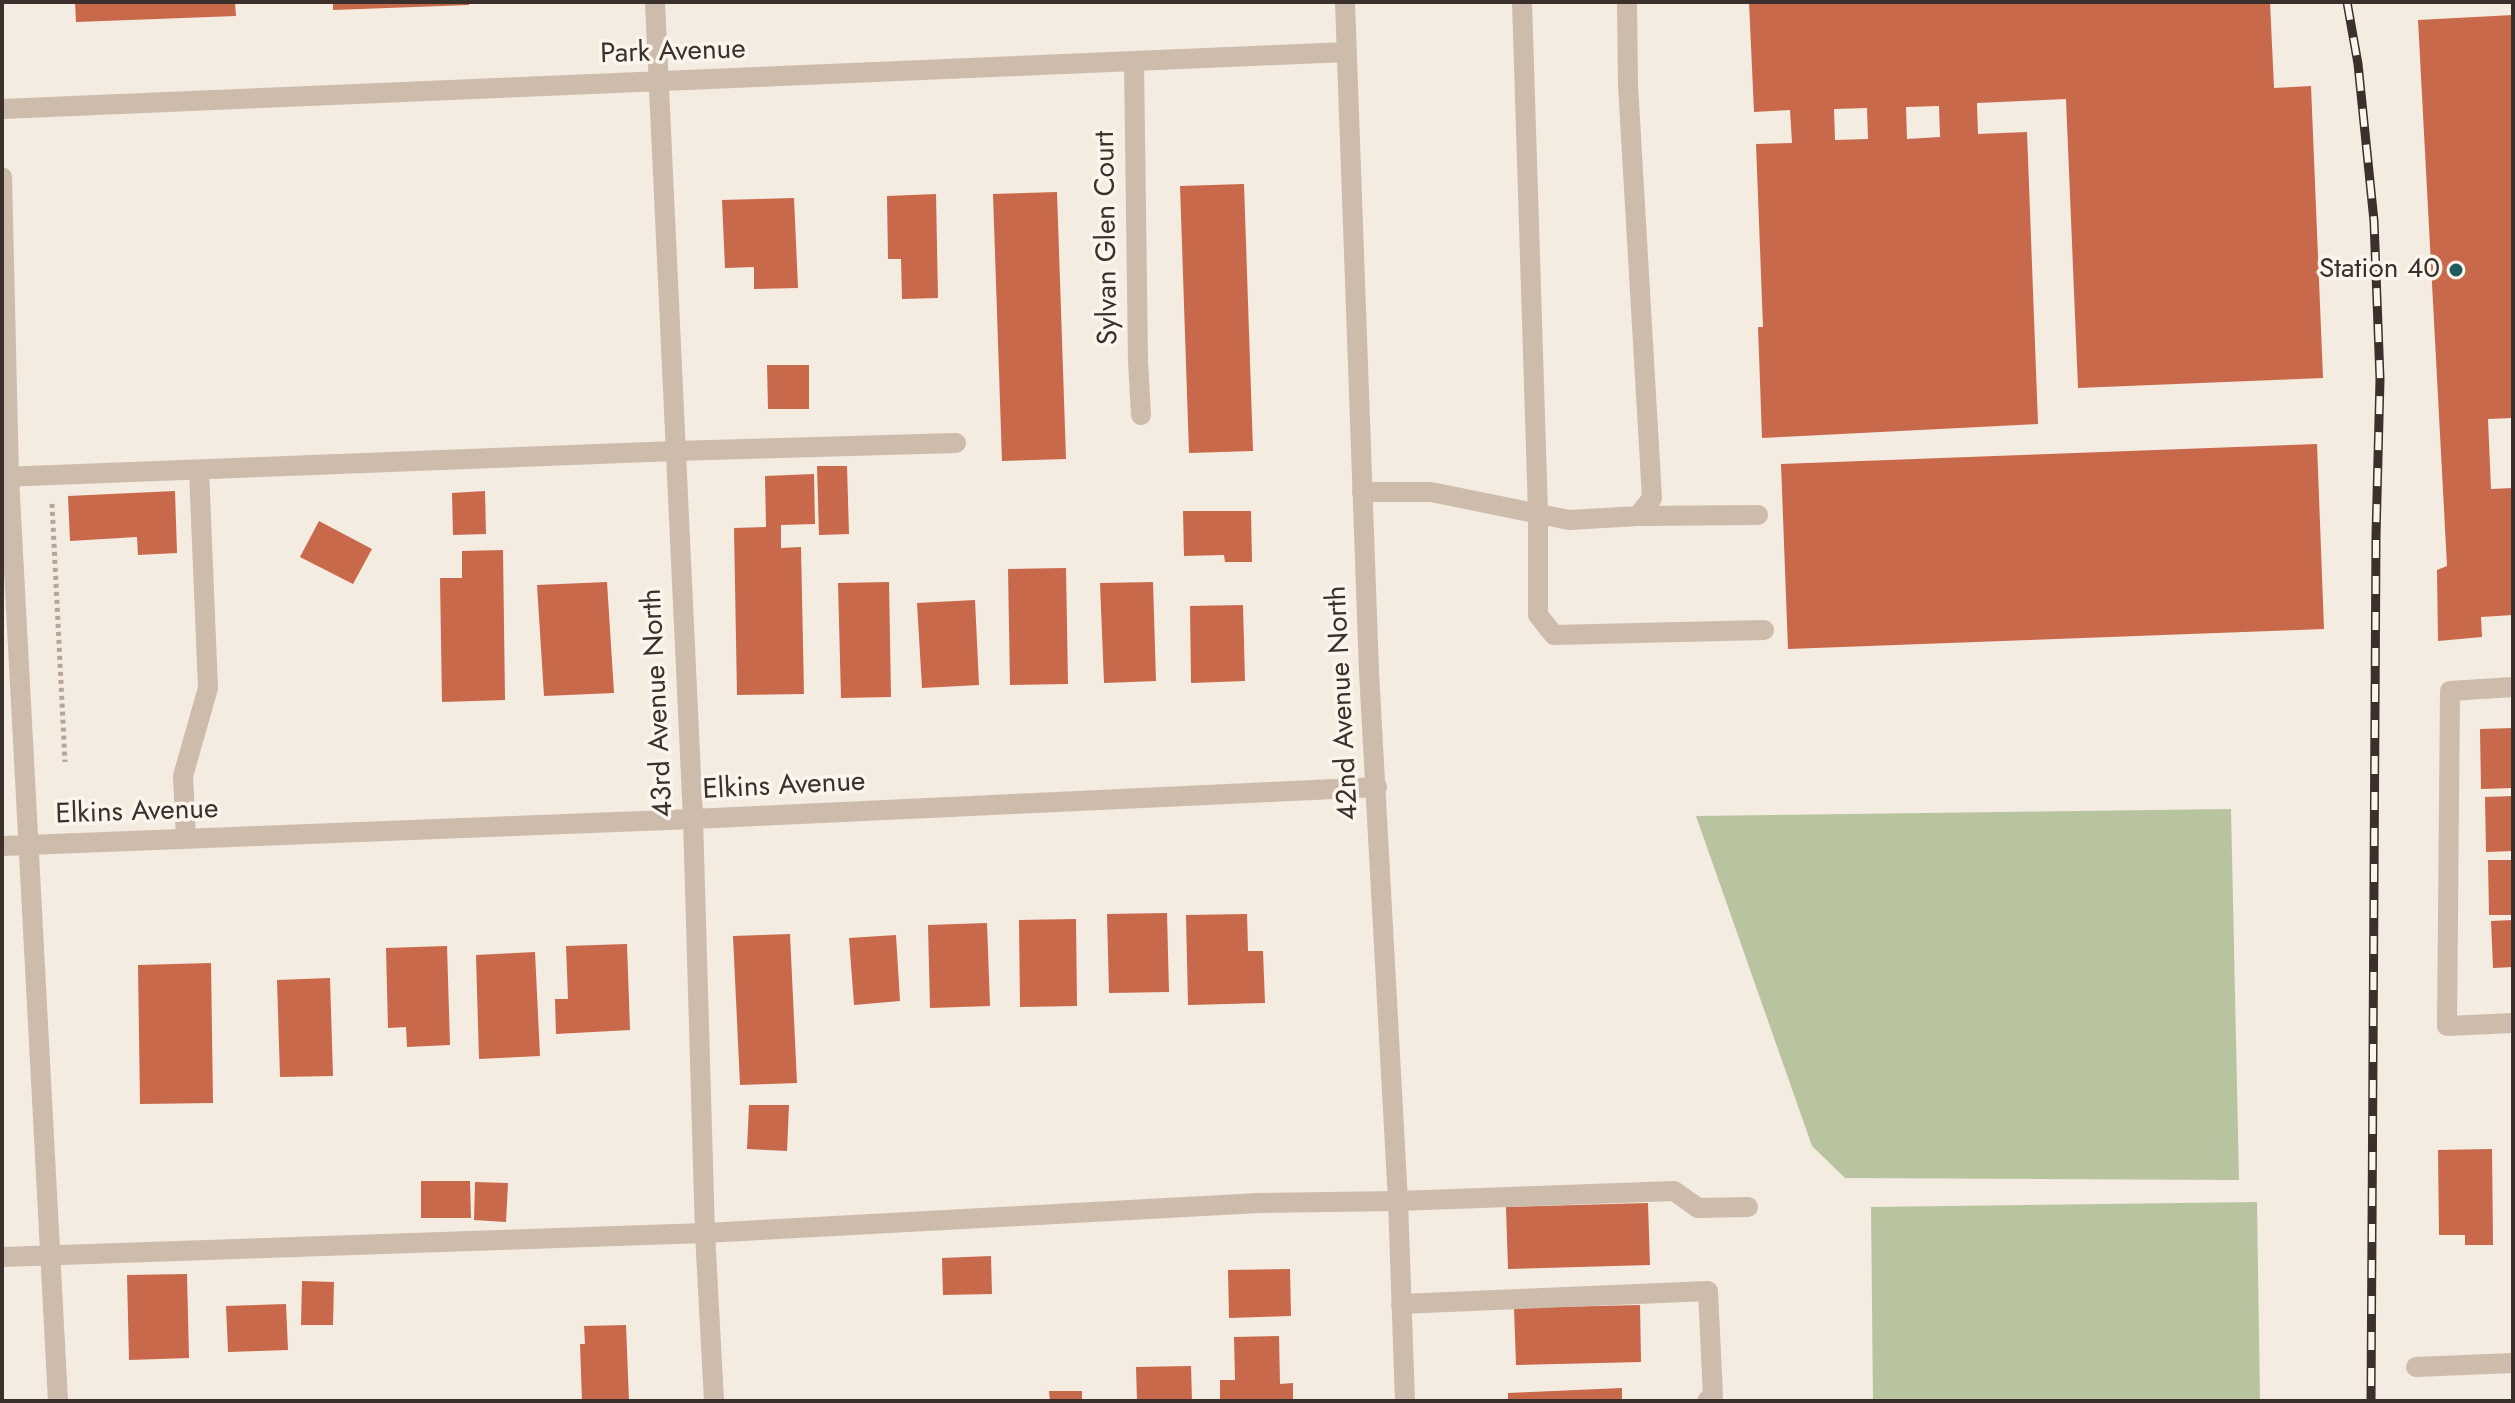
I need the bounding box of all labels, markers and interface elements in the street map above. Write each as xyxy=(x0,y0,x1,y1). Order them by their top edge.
street label: Park Avenue xyxy=(600,34,746,72)
street label: Sylvan Glen Court xyxy=(1089,131,1127,345)
place label: Station 40 xyxy=(2319,253,2440,287)
marker: Station 40 xyxy=(2447,261,2465,279)
street label: 42nd Avenue North xyxy=(1321,585,1367,821)
street label: 43rd Avenue North xyxy=(636,588,682,818)
street label: Elkins Avenue xyxy=(702,766,866,808)
street label: Elkins Avenue xyxy=(55,793,219,833)

